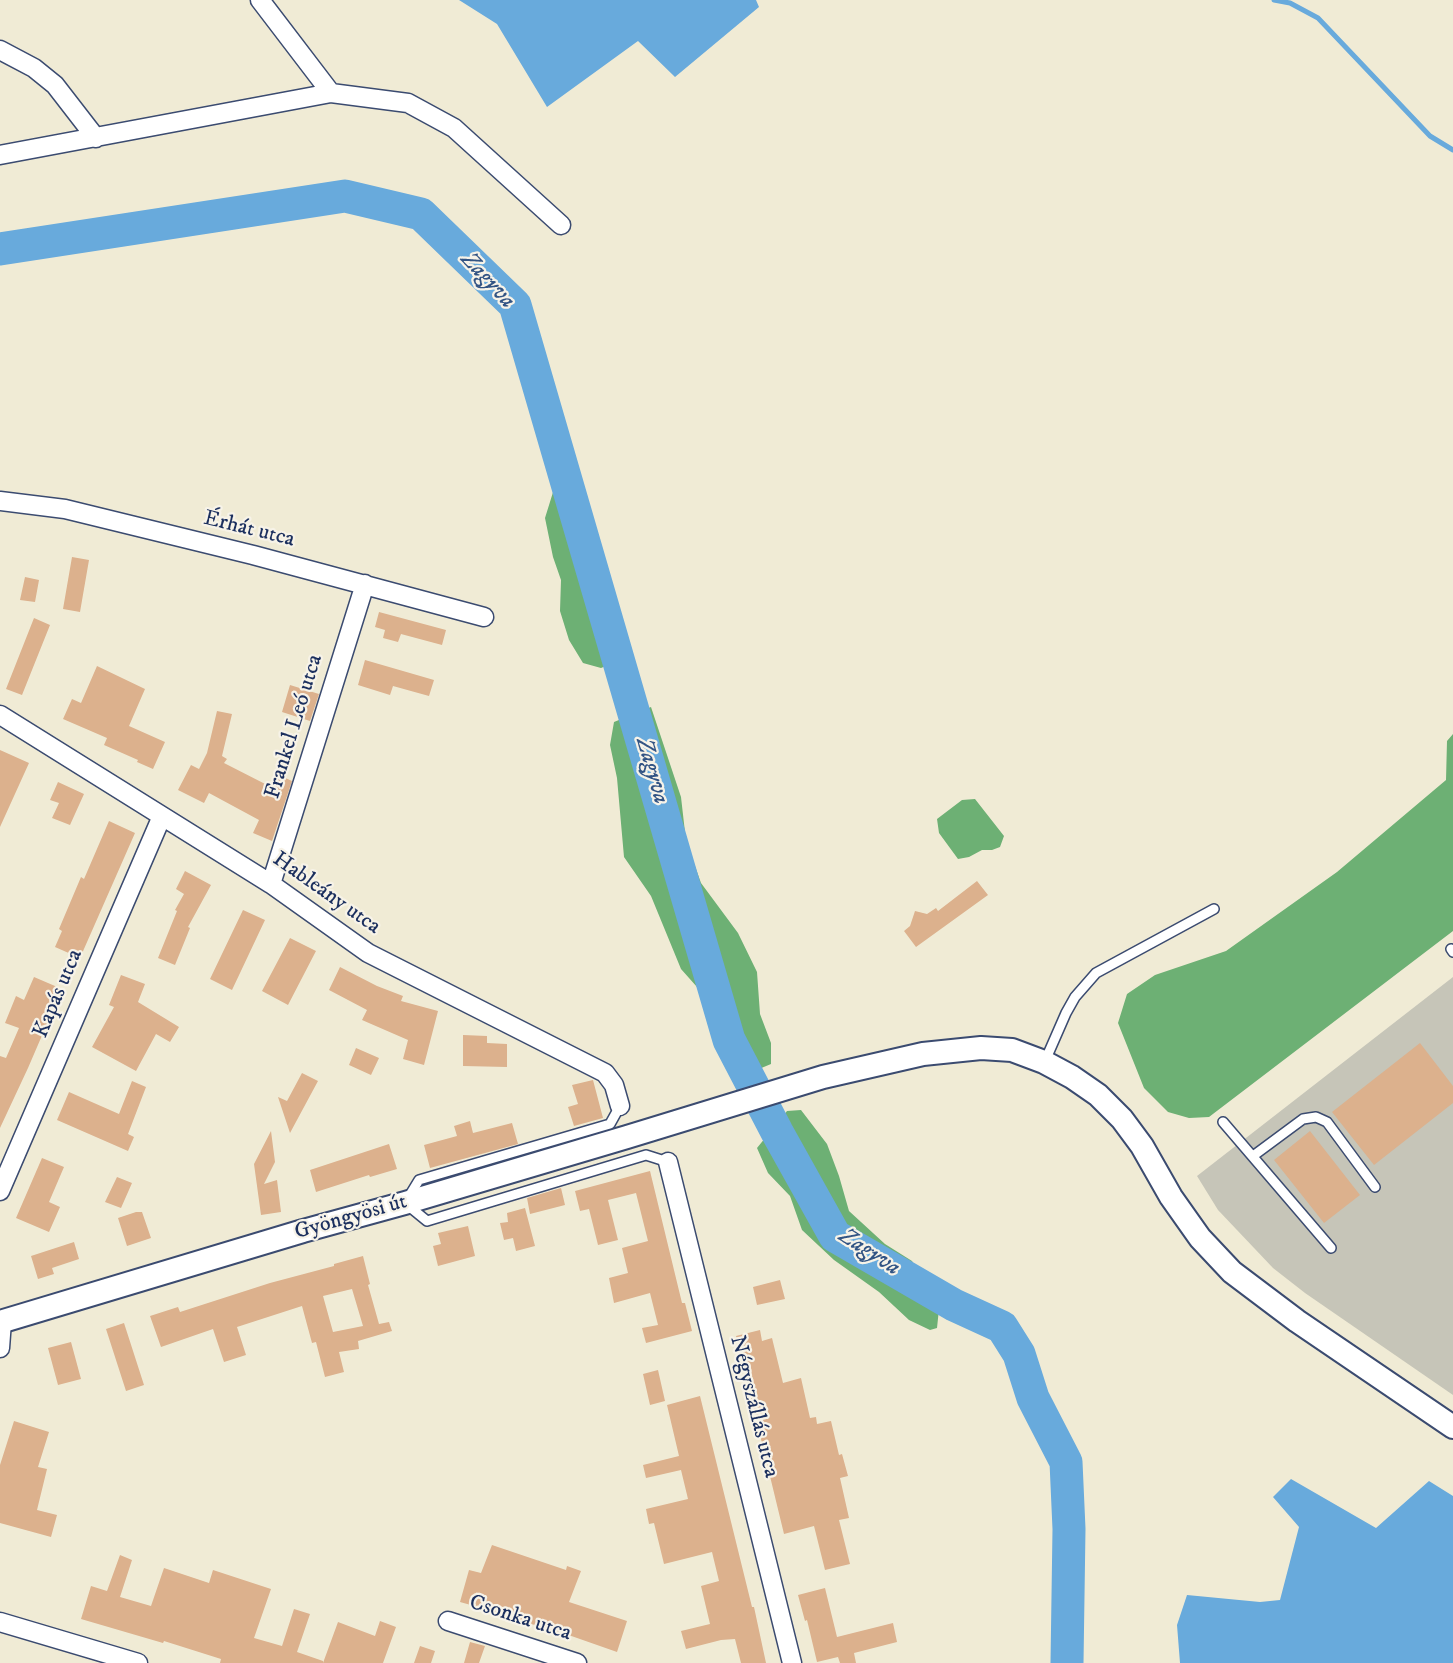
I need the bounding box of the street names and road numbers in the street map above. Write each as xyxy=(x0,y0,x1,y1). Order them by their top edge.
street label: Érhát utca xyxy=(201,506,297,554)
street label: Frankel Leó utca xyxy=(261,652,329,802)
street label: Hableány utca xyxy=(267,847,385,941)
street label: Kapás utca xyxy=(29,946,89,1042)
street label: Gyöngyösi út xyxy=(292,1189,410,1247)
street label: Négyszállás utca xyxy=(723,1333,783,1481)
street label: Csonka utca xyxy=(466,1590,574,1648)

